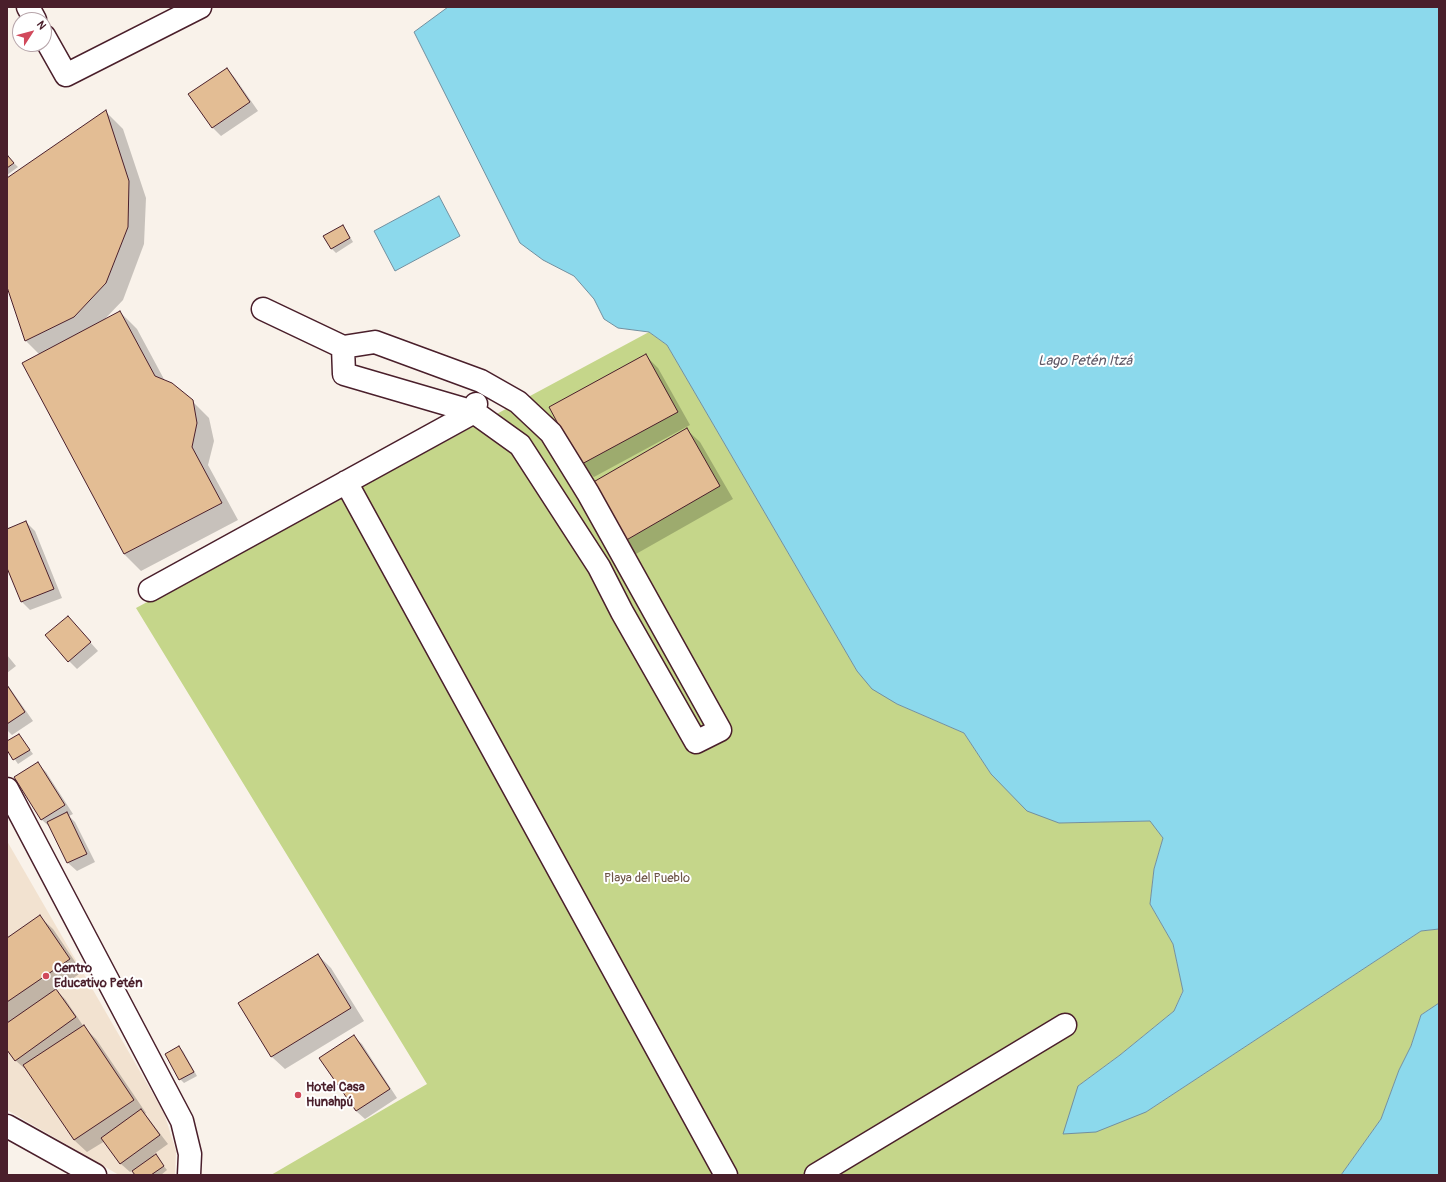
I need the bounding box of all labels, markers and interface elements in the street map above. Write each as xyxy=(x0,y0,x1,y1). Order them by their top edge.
north arrow xyxy=(12,12,52,52)
text: N xyxy=(34,18,49,32)
water label: Lago Petén Itzá xyxy=(1038,353,1132,369)
park label: Playa del Pueblo xyxy=(604,871,690,887)
place label: Centro Educativo Petén xyxy=(54,961,143,992)
marker: Centro Educativo Petén xyxy=(41,971,51,981)
place label: Hotel Casa Hunahpú xyxy=(306,1080,365,1111)
marker: Hotel Casa Hunahpú xyxy=(293,1090,303,1100)

